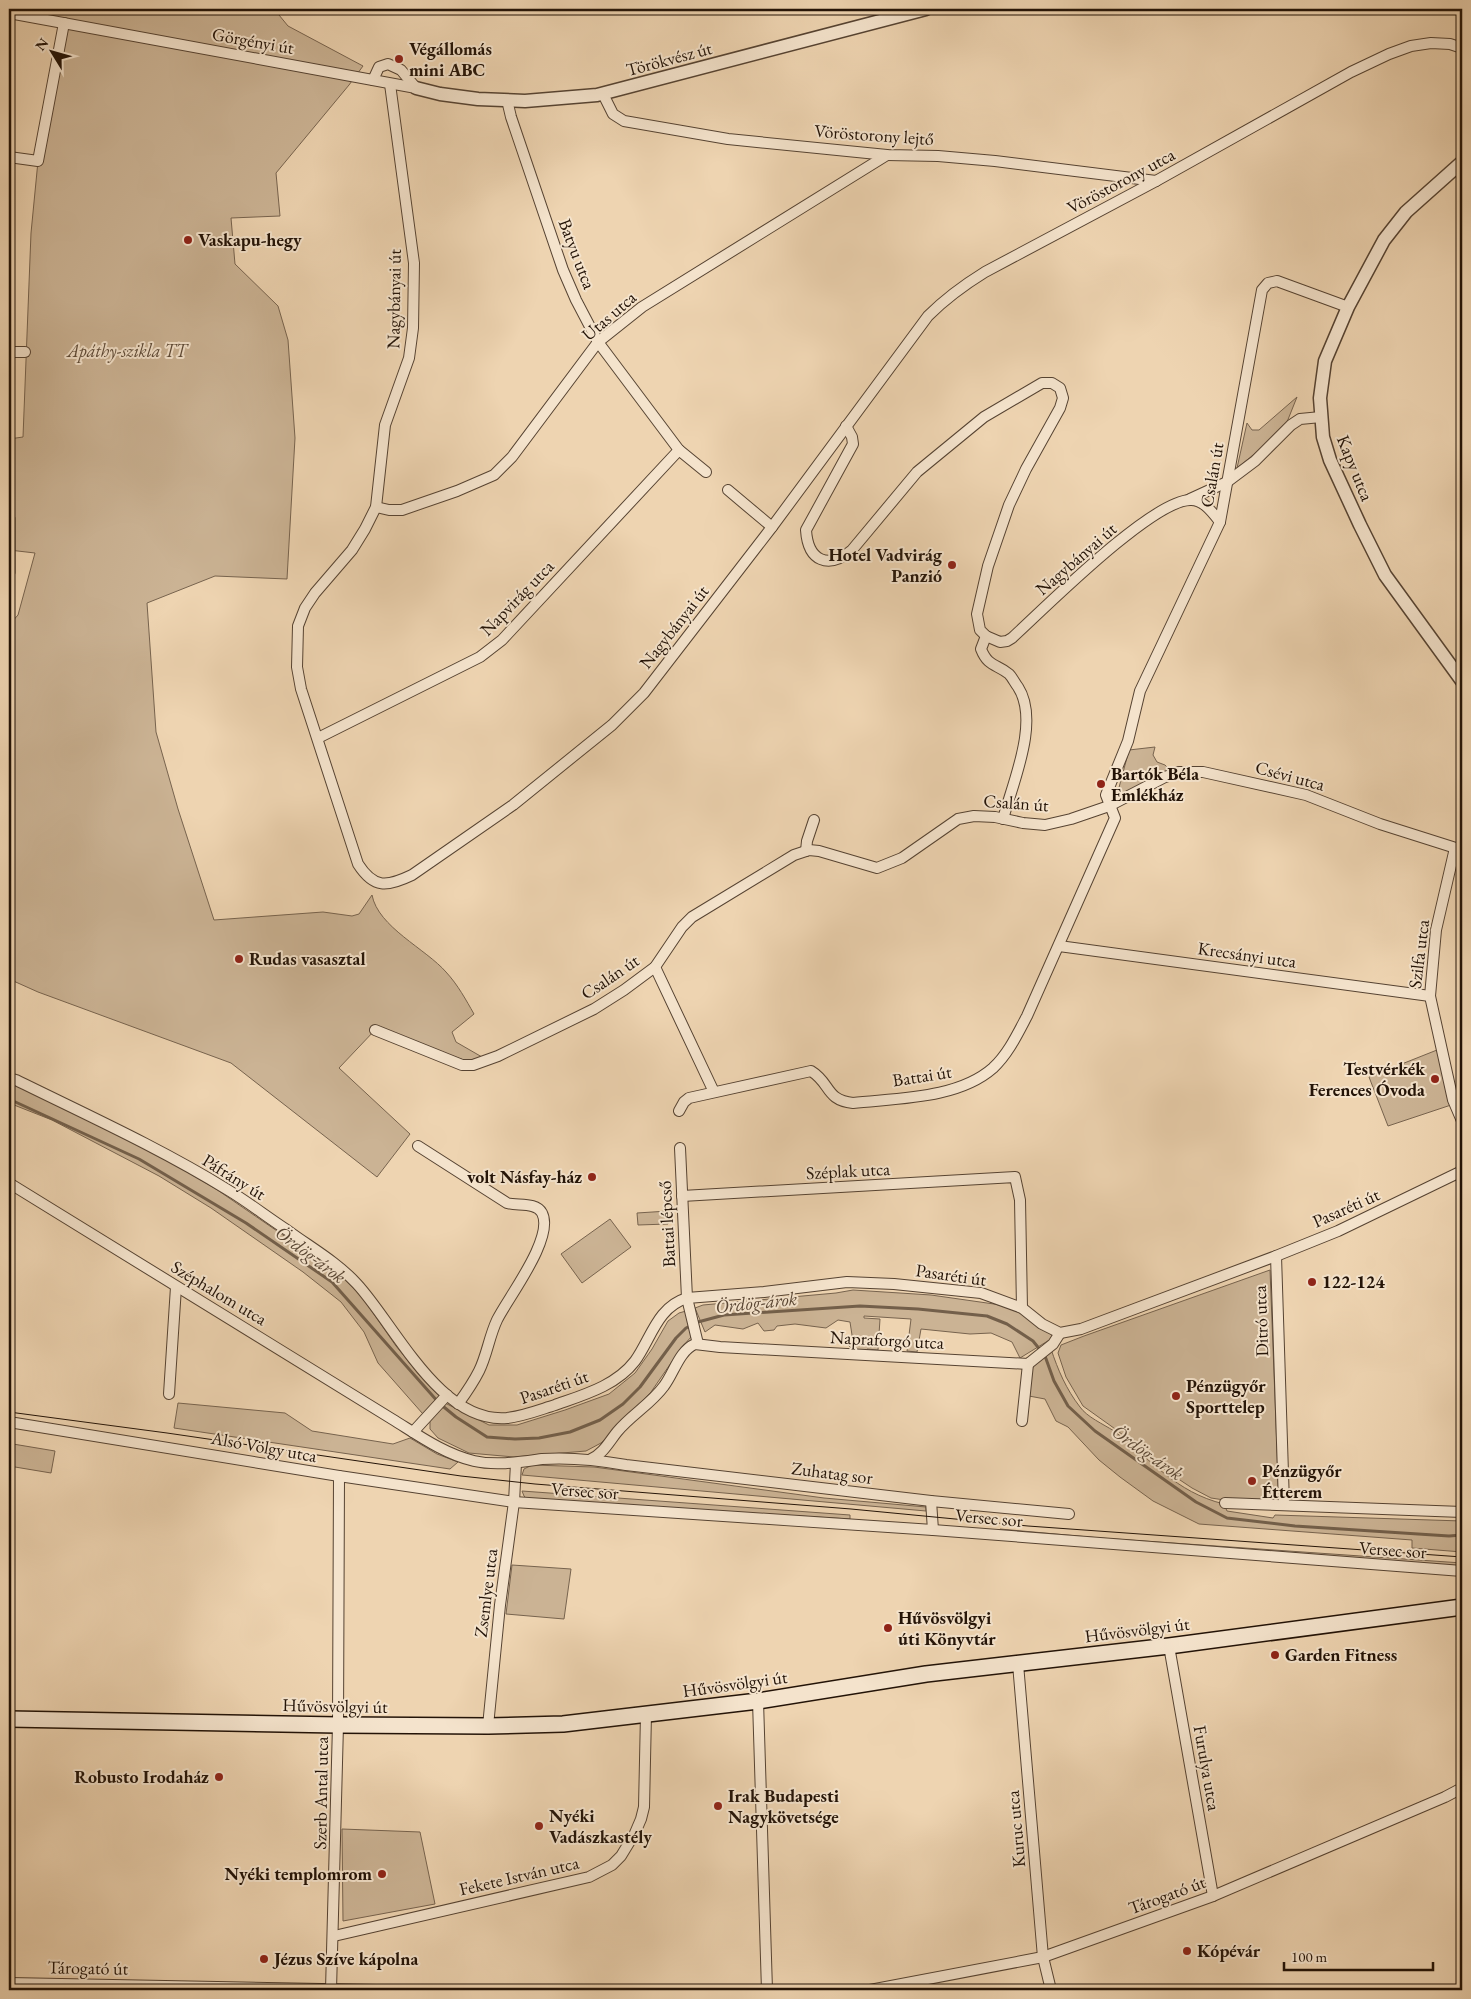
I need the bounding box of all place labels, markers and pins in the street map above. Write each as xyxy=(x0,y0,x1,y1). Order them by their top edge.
place label: Végállomás mini ABC xyxy=(409,37,492,81)
marker: Végállomás mini ABC xyxy=(393,53,405,65)
place label: Vaskapu-hegy xyxy=(198,228,302,251)
marker: Vaskapu-hegy xyxy=(182,234,194,246)
place label: Hotel Vadvirág Panzió xyxy=(828,543,943,587)
marker: Hotel Vadvirág Panzió xyxy=(946,559,958,571)
place label: Bartók Béla Emlékház xyxy=(1111,762,1199,806)
marker: Bartók Béla Emlékház xyxy=(1095,778,1107,790)
place label: Rudas vasasztal xyxy=(249,947,366,970)
marker: Rudas vasasztal xyxy=(233,953,245,965)
place label: Testvérkék Ferences Óvoda xyxy=(1309,1057,1426,1101)
marker: Testvérkék Ferences Óvoda xyxy=(1429,1073,1441,1085)
place label: volt Násfay-ház xyxy=(467,1165,582,1188)
marker: volt Násfay-ház xyxy=(586,1171,598,1183)
place label: 122-124 xyxy=(1322,1270,1385,1293)
marker: 122-124 xyxy=(1306,1276,1318,1288)
place label: Pénzügyőr Sporttelep xyxy=(1186,1374,1266,1418)
marker: Pénzügyőr Sporttelep xyxy=(1170,1390,1182,1402)
place label: Pénzügyőr Étterem xyxy=(1262,1459,1342,1503)
marker: Pénzügyőr Étterem xyxy=(1246,1475,1258,1487)
place label: Hűvösvölgyi úti Könyvtár xyxy=(898,1606,996,1650)
marker: Hűvösvölgyi úti Könyvtár xyxy=(882,1622,894,1634)
place label: Garden Fitness xyxy=(1285,1643,1397,1666)
marker: Garden Fitness xyxy=(1269,1649,1281,1661)
place label: Robusto Irodaház xyxy=(74,1765,209,1788)
marker: Robusto Irodaház xyxy=(213,1771,225,1783)
place label: Irak Budapesti Nagykövetsége xyxy=(728,1784,840,1828)
marker: Irak Budapesti Nagykövetsége xyxy=(712,1800,724,1812)
place label: Nyéki Vadászkastély xyxy=(549,1804,652,1848)
marker: Nyéki Vadászkastély xyxy=(533,1820,545,1832)
place label: Nyéki templomrom xyxy=(225,1862,372,1885)
marker: Nyéki templomrom xyxy=(376,1868,388,1880)
place label: Kópévár xyxy=(1197,1939,1261,1962)
marker: Kópévár xyxy=(1181,1945,1193,1957)
place label: Jézus Szíve kápolna xyxy=(272,1947,418,1970)
marker: Jézus Szíve kápolna xyxy=(258,1953,270,1965)

